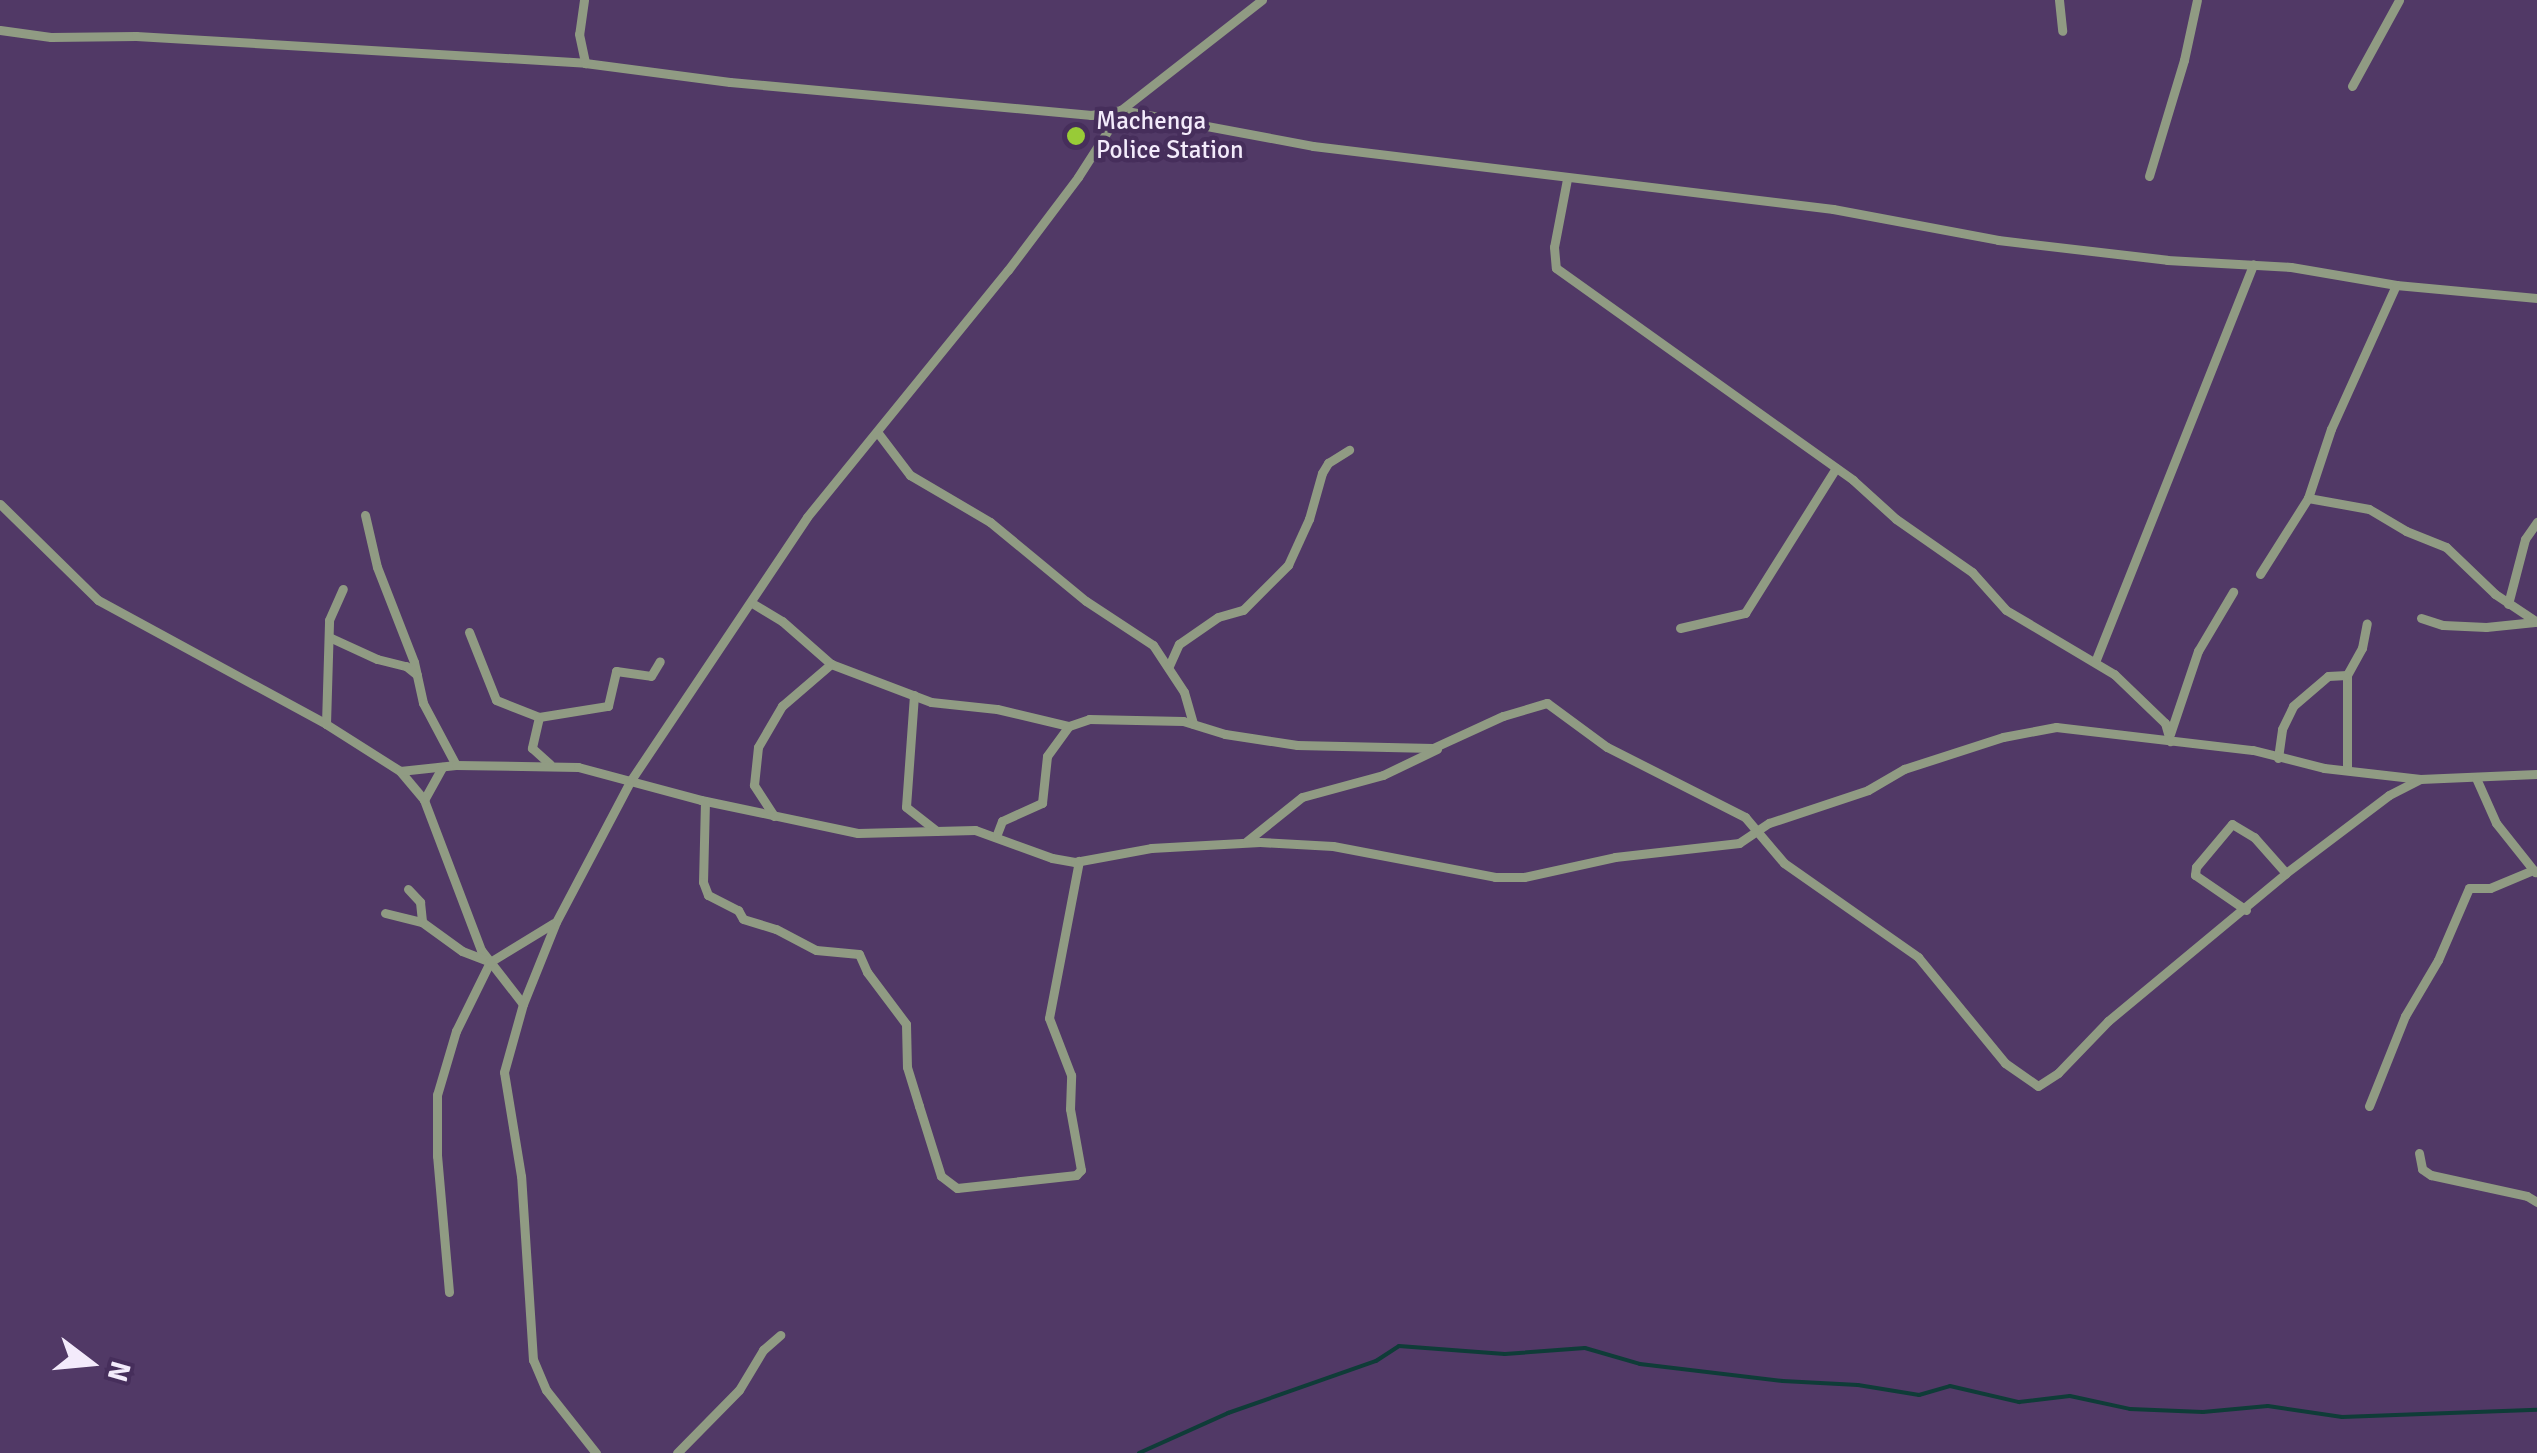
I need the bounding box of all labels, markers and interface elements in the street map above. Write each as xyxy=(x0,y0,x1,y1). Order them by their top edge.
place label: Machenga Police Station xyxy=(1096,107,1244,166)
marker: Machenga Police Station xyxy=(1065,125,1087,147)
north arrow xyxy=(40,1313,140,1413)
text: N xyxy=(100,1357,138,1385)

